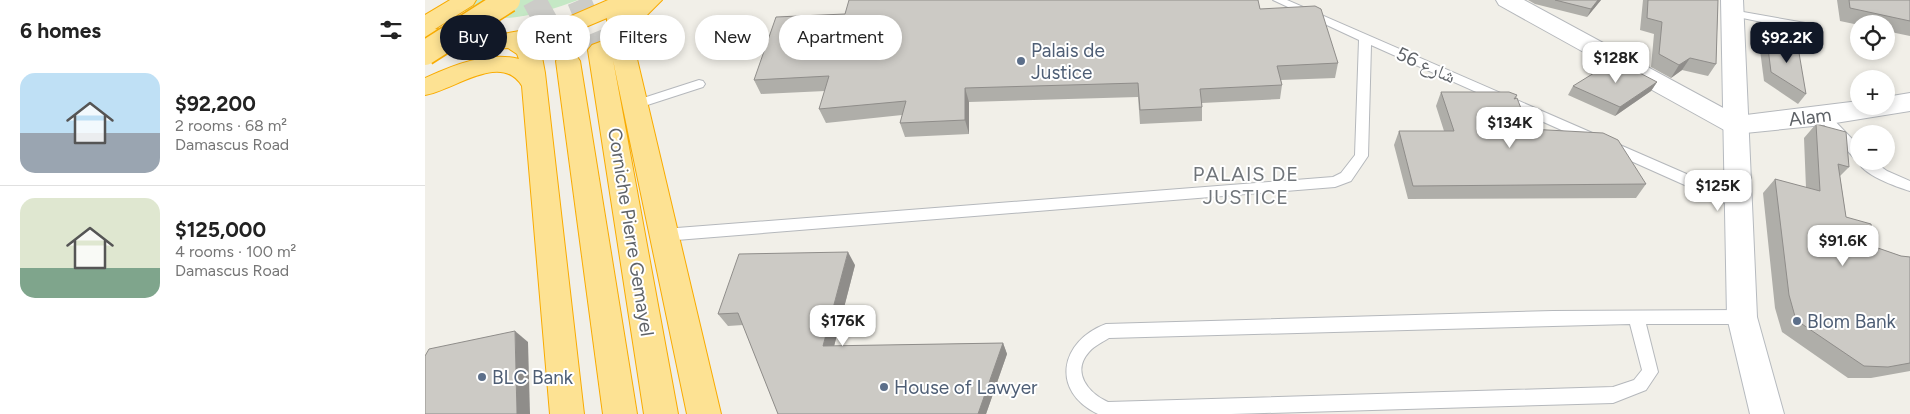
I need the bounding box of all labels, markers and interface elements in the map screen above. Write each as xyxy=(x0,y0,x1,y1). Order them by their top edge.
chip: Buy xyxy=(440,15,507,60)
chip: Rent xyxy=(517,15,590,60)
chip: Filters xyxy=(600,15,685,60)
chip: New xyxy=(695,15,769,60)
chip: Apartment xyxy=(779,15,902,60)
map controls xyxy=(1850,15,1895,170)
button: locate xyxy=(1850,15,1895,60)
icon: filters xyxy=(377,16,405,44)
text: 6 homes xyxy=(20,18,101,43)
pin: $92.2K xyxy=(1746,22,1828,64)
text: $92.2K xyxy=(1761,28,1813,47)
place label: Palais de Justice xyxy=(1031,39,1105,84)
street label: شارع 56 xyxy=(1393,42,1459,88)
pin: $128K xyxy=(1581,42,1651,84)
text: $128K xyxy=(1593,48,1639,67)
marker: Palais de Justice xyxy=(1015,55,1027,67)
button: + xyxy=(1850,70,1895,115)
text: $92,200 xyxy=(175,91,256,116)
icon: home xyxy=(60,93,120,153)
street label: Alam xyxy=(1787,103,1833,131)
pin: $134K xyxy=(1475,106,1545,149)
text: $134K xyxy=(1487,113,1533,132)
text: 2 rooms · 68 m² xyxy=(175,116,287,135)
button: − xyxy=(1850,125,1895,170)
street label: Corniche Pierre Gemayel xyxy=(603,126,659,338)
text: Damascus Road xyxy=(175,135,289,154)
district label: PALAIS DE JUSTICE xyxy=(1193,162,1299,209)
pin: $125K xyxy=(1683,170,1753,212)
text: $125K xyxy=(1696,176,1740,195)
text: $125,000 xyxy=(175,217,266,242)
icon: home xyxy=(60,218,120,278)
pin: $91.6K xyxy=(1802,224,1884,267)
text: $91.6K xyxy=(1819,231,1867,250)
text: 4 rooms · 100 m² xyxy=(175,242,296,261)
text: Damascus Road xyxy=(175,261,289,280)
pin: $176K xyxy=(808,304,878,347)
place label: Blom Bank xyxy=(1807,310,1897,333)
text: $176K xyxy=(821,311,865,330)
marker: Blom Bank xyxy=(1791,315,1803,327)
place label: BLC Bank xyxy=(492,366,574,389)
marker: BLC Bank xyxy=(476,371,488,383)
place label: House of Lawyer xyxy=(894,376,1038,399)
marker: House of Lawyer xyxy=(878,381,890,393)

